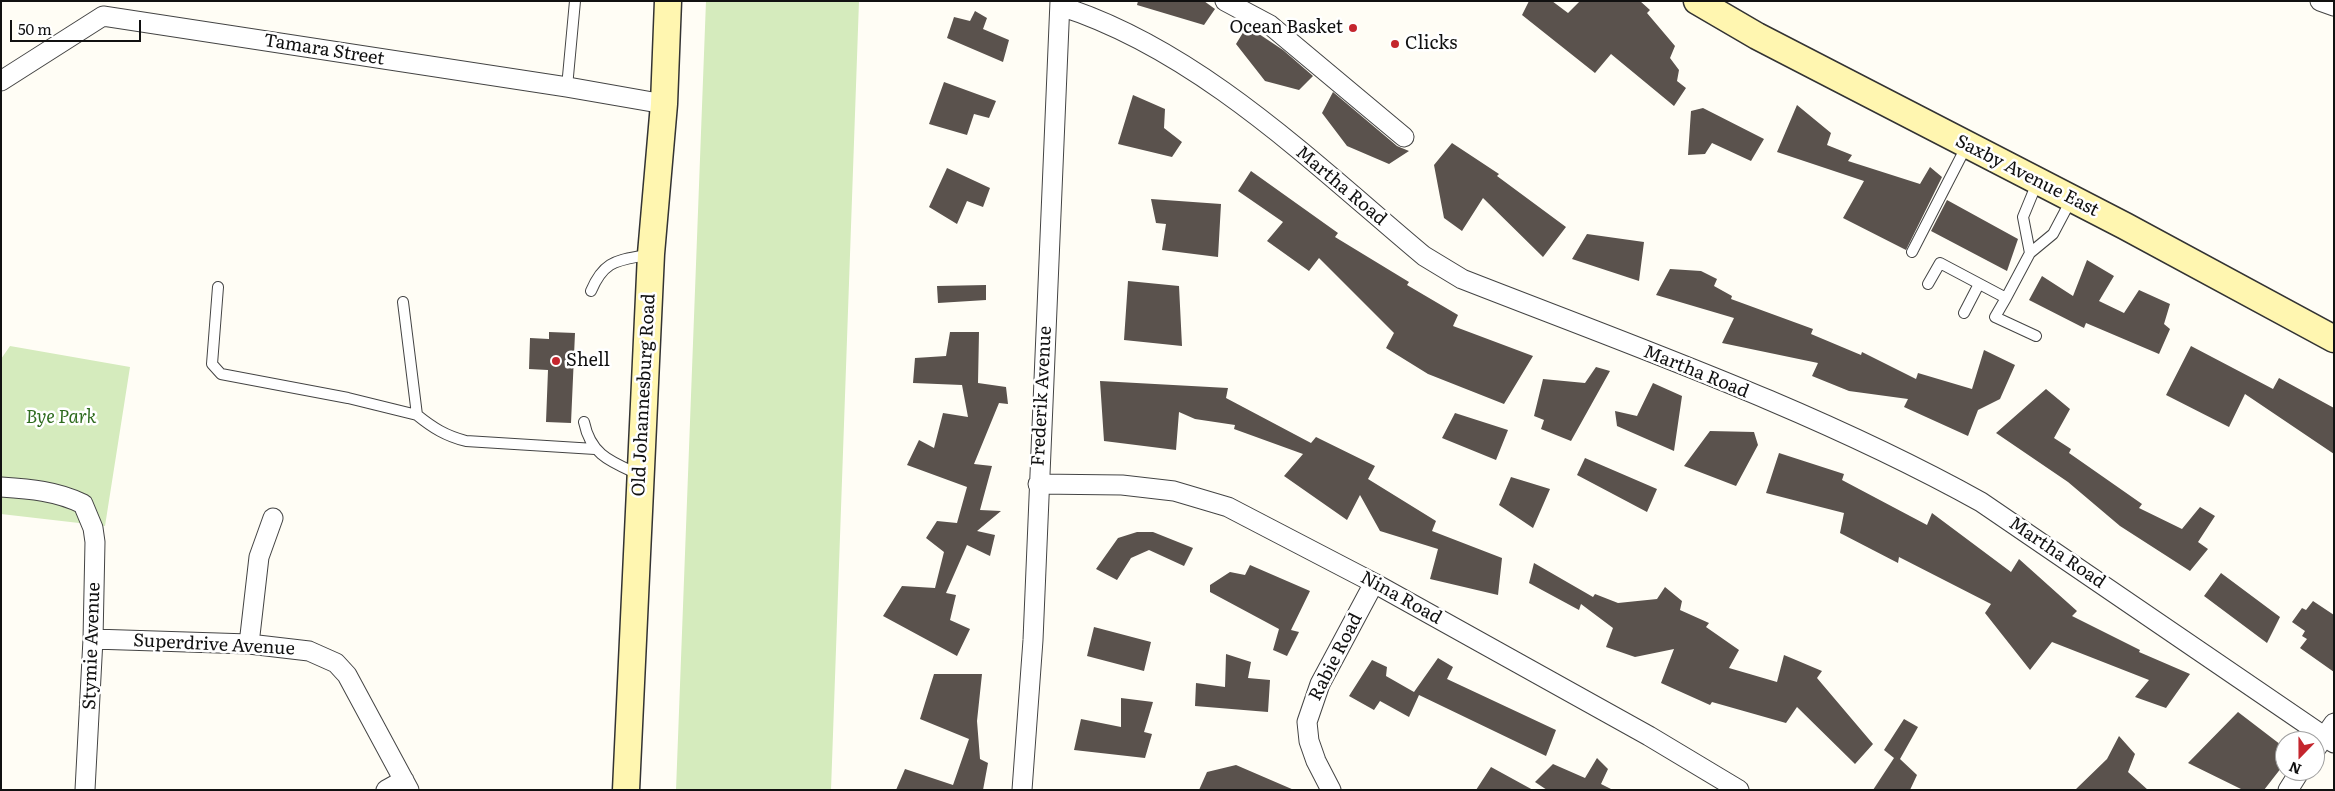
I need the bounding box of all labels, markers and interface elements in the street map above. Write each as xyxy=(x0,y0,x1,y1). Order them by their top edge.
scale bar xyxy=(12,10,144,42)
text: 50 m xyxy=(18,17,52,40)
place label: Ocean Basket xyxy=(1229,17,1343,39)
marker: Ocean Basket xyxy=(1347,22,1359,34)
street label: Tamara Street xyxy=(262,30,386,70)
place label: Clicks xyxy=(1405,33,1457,55)
marker: Clicks xyxy=(1389,38,1401,50)
street label: Saxby Avenue East xyxy=(1952,131,2102,221)
street label: Martha Road xyxy=(1291,142,1391,230)
street label: Old Johannesburg Road xyxy=(628,293,660,497)
street label: Frederik Avenue xyxy=(1028,325,1056,467)
street label: Martha Road xyxy=(1640,341,1752,403)
place label: Shell xyxy=(566,350,610,372)
marker: Shell xyxy=(550,355,562,367)
park label: Bye Park xyxy=(26,407,96,429)
street label: Martha Road xyxy=(2005,513,2109,593)
street label: Nina Road xyxy=(1357,567,1445,629)
street label: Stymie Avenue xyxy=(79,582,105,710)
street label: Rabie Road xyxy=(1305,610,1367,704)
street label: Superdrive Avenue xyxy=(133,630,295,660)
north arrow xyxy=(2275,731,2325,781)
text: N xyxy=(2286,758,2304,780)

